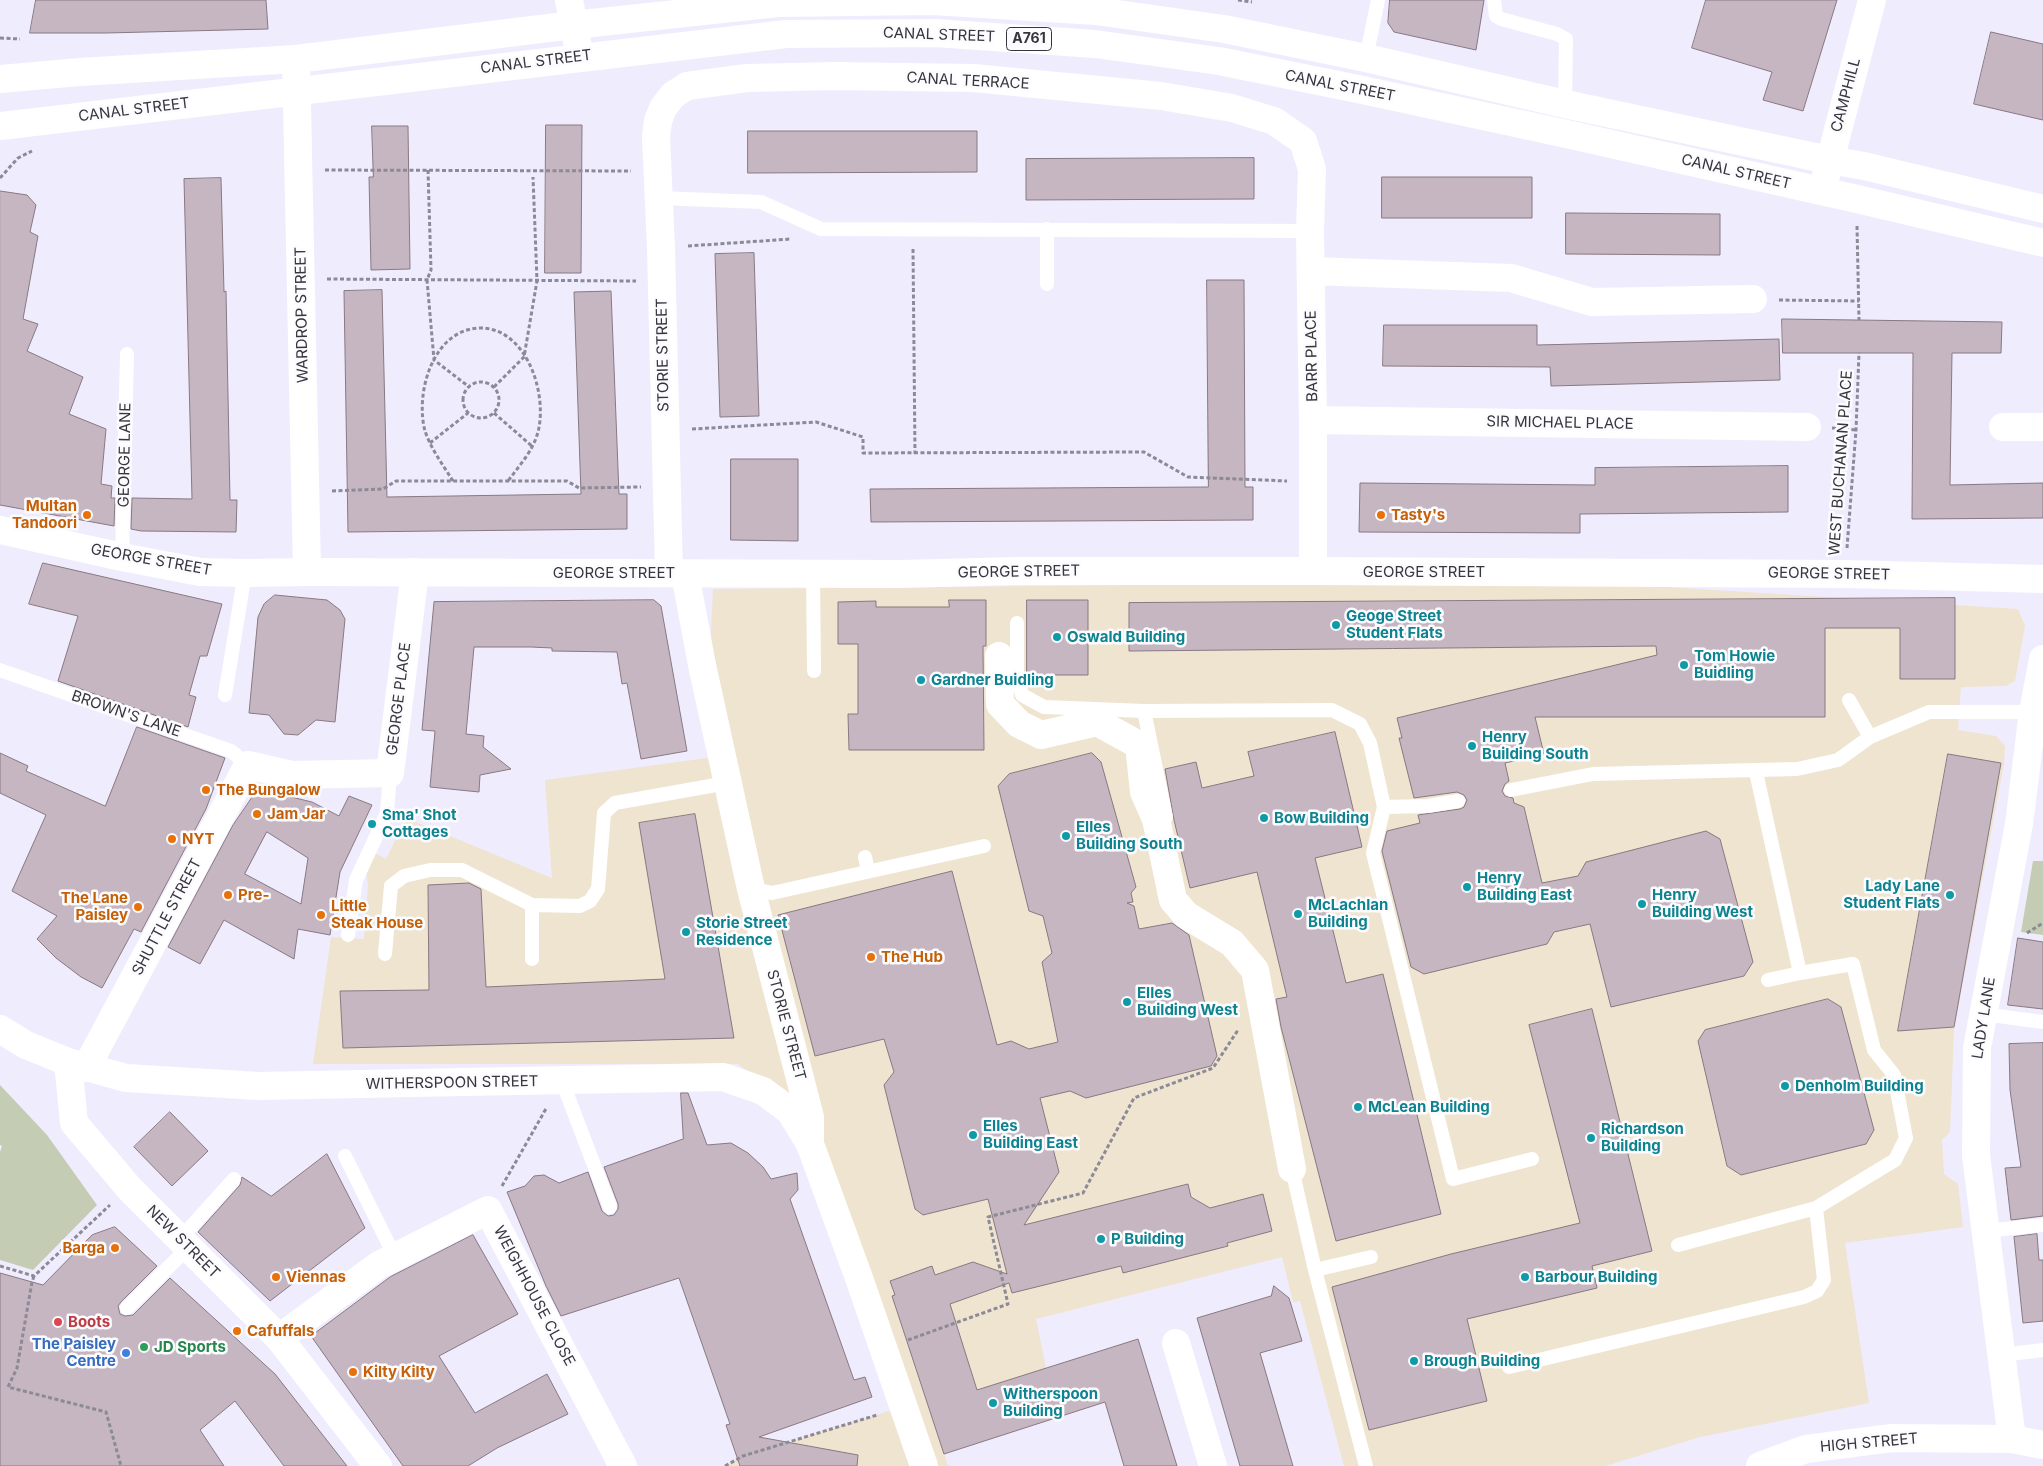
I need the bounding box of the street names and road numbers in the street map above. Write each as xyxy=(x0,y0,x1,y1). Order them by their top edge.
street label: CANAL STREET xyxy=(883,24,995,46)
road number: A761 xyxy=(1006,28,1052,50)
street label: CANAL STREET xyxy=(479,46,593,78)
street label: CAMPHILL xyxy=(1827,56,1865,134)
street label: CANAL STREET xyxy=(1283,66,1397,106)
street label: CANAL TERRACE xyxy=(906,69,1030,93)
street label: CANAL STREET xyxy=(77,94,191,126)
street label: CANAL STREET xyxy=(1679,151,1793,193)
street label: WARDROP STREET xyxy=(292,247,312,383)
street label: STORIE STREET xyxy=(653,298,673,412)
street label: BARR PLACE xyxy=(1302,310,1322,402)
street label: WEST BUCHANAN PLACE xyxy=(1826,370,1856,556)
street label: GEORGE LANE xyxy=(115,402,135,508)
street label: SIR MICHAEL PLACE xyxy=(1486,413,1634,433)
street label: GEORGE STREET xyxy=(89,541,213,579)
street label: GEORGE STREET xyxy=(958,562,1080,582)
street label: GEORGE STREET xyxy=(1363,563,1485,581)
street label: GEORGE STREET xyxy=(553,564,675,582)
street label: GEORGE STREET xyxy=(1768,564,1890,584)
street label: GEORGE PLACE xyxy=(383,642,415,756)
street label: BROWN'S LANE xyxy=(69,687,183,741)
street label: SHUTTLE STREET xyxy=(129,856,205,978)
street label: STORIE STREET xyxy=(763,968,809,1082)
street label: LADY LANE xyxy=(1969,976,1999,1060)
street label: WITHERSPOON STREET xyxy=(366,1072,538,1094)
street label: NEW STREET xyxy=(143,1202,223,1282)
street label: WEIGHHOUSE CLOSE xyxy=(489,1223,579,1369)
street label: HIGH STREET xyxy=(1819,1430,1919,1456)

